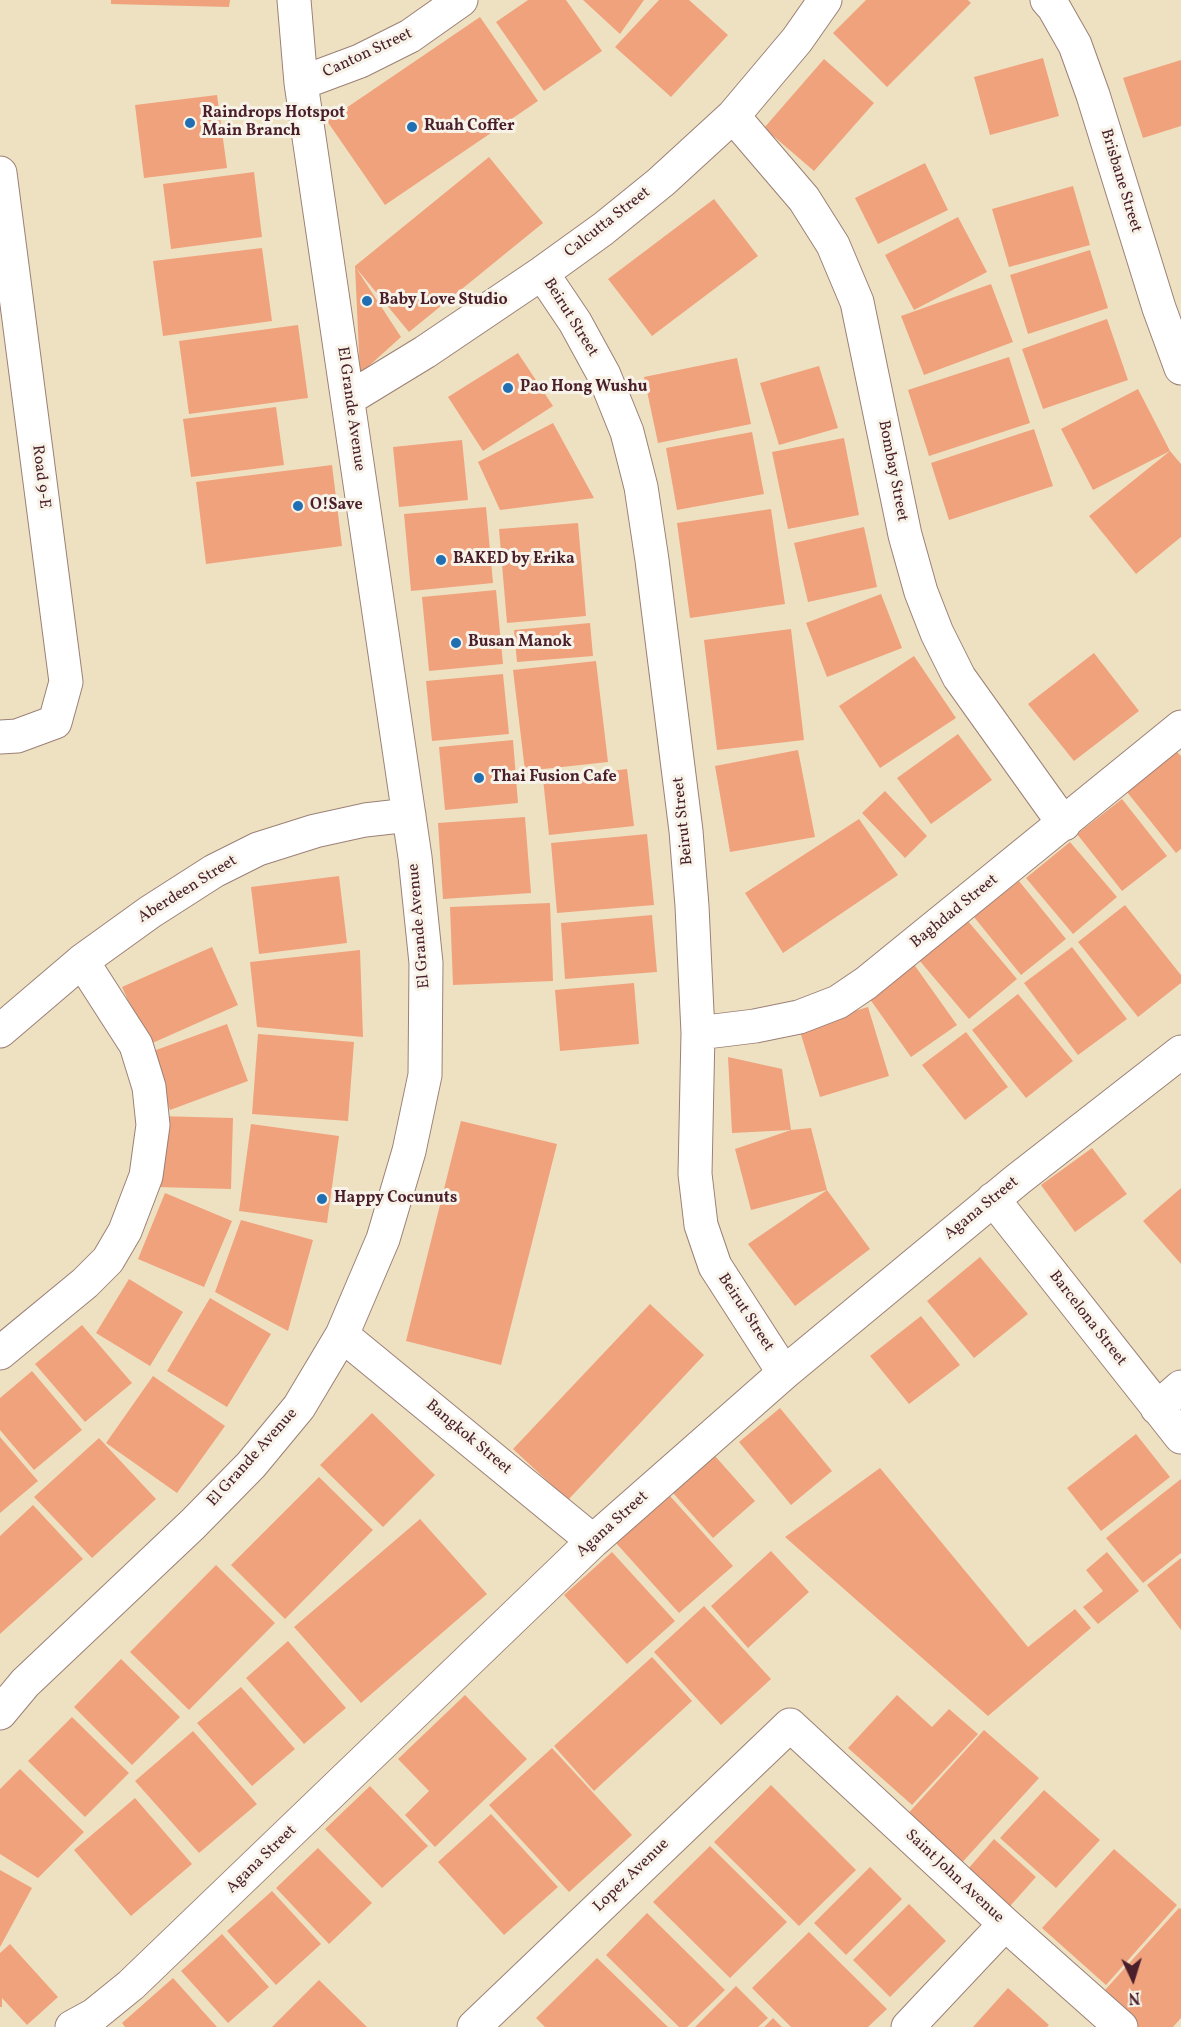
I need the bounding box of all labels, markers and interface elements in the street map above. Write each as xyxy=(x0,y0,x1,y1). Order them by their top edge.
street label: Canton Street xyxy=(320,25,416,83)
place label: Raindrops Hotspot Main Branch xyxy=(202,104,345,142)
marker: Raindrops Hotspot Main Branch xyxy=(183,116,197,130)
place label: Ruah Coffer xyxy=(424,117,515,137)
marker: Ruah Coffer xyxy=(405,120,419,134)
street label: Brisbane Street xyxy=(1095,127,1145,235)
street label: Calcutta Street xyxy=(561,184,655,262)
street label: Beirut Street xyxy=(538,275,602,361)
place label: Baby Love Studio xyxy=(379,291,508,311)
marker: Baby Love Studio xyxy=(360,294,374,308)
street label: El Grande Avenue xyxy=(332,345,368,473)
place label: Pao Hong Wushu xyxy=(520,378,648,398)
marker: Pao Hong Wushu xyxy=(501,381,515,395)
street label: Bombay Street xyxy=(873,419,911,523)
street label: Road 9-E xyxy=(27,444,53,510)
place label: O!Save xyxy=(310,496,363,516)
marker: O!Save xyxy=(291,499,305,513)
place label: BAKED by Erika xyxy=(453,550,575,570)
marker: BAKED by Erika xyxy=(434,553,448,567)
place label: Busan Manok xyxy=(468,633,572,653)
marker: Busan Manok xyxy=(449,636,463,650)
place label: Thai Fusion Cafe xyxy=(491,768,617,788)
marker: Thai Fusion Cafe xyxy=(472,771,486,785)
street label: Beirut Street xyxy=(670,776,698,866)
street label: Aberdeen Street xyxy=(135,852,241,928)
street label: El Grande Avenue xyxy=(405,863,435,989)
street label: Baghdad Street xyxy=(907,871,1003,953)
street label: Agana Street xyxy=(941,1173,1023,1245)
place label: Happy Cocunuts xyxy=(334,1189,457,1209)
marker: Happy Cocunuts xyxy=(315,1192,329,1206)
street label: Barcelona Street xyxy=(1044,1268,1130,1370)
street label: Beirut Street xyxy=(713,1271,777,1355)
street label: Bangkok Street xyxy=(421,1396,515,1480)
street label: El Grande Avenue xyxy=(204,1405,302,1511)
street label: Agana Street xyxy=(573,1488,653,1562)
street label: Agana Street xyxy=(223,1822,301,1898)
street label: Saint John Avenue xyxy=(901,1826,1007,1928)
street label: Lopez Avenue xyxy=(590,1835,674,1917)
north arrow xyxy=(1103,1949,1163,2009)
text: N xyxy=(1128,1986,1141,2008)

